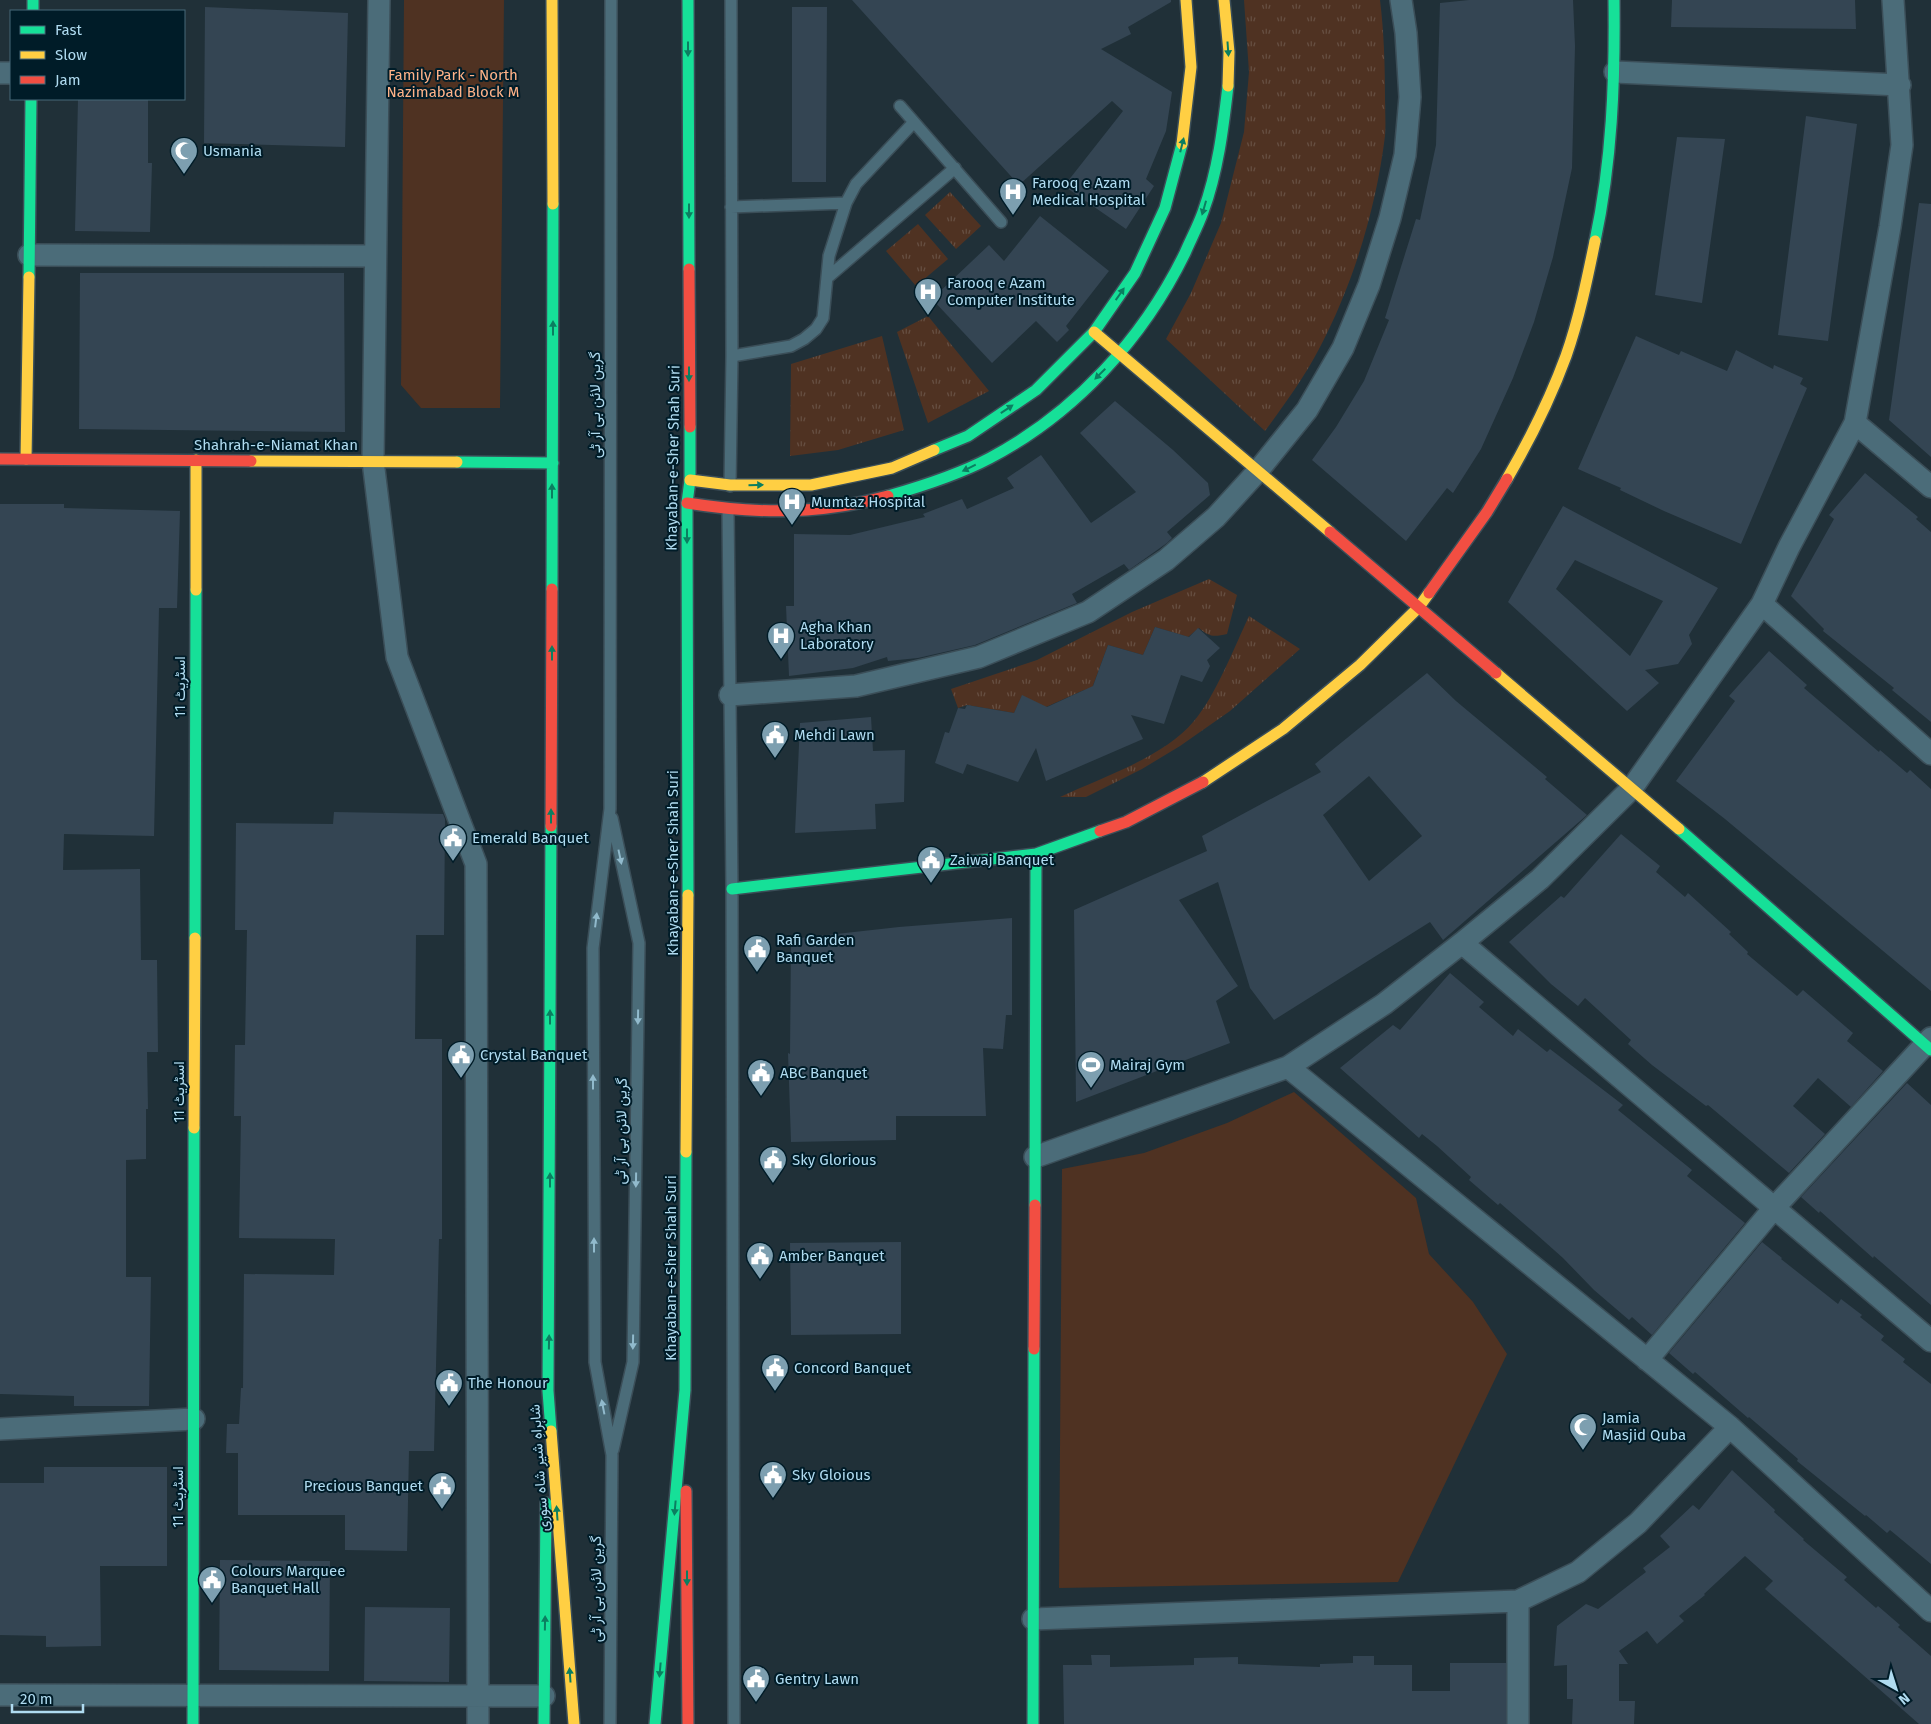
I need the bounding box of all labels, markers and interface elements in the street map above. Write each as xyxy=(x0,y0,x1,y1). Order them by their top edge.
legend xyxy=(10,10,185,100)
text: Fast xyxy=(55,21,82,39)
one-way arrow xyxy=(684,41,692,57)
one-way arrow xyxy=(1224,41,1232,57)
text: Slow xyxy=(55,46,87,64)
park label: Family Park - North Nazimabad Block M xyxy=(387,66,519,101)
text: Jam xyxy=(55,71,81,89)
mosque icon: Usmania xyxy=(169,136,199,175)
one-way arrow xyxy=(1178,138,1186,153)
place label: Usmania xyxy=(203,142,262,160)
place label: Farooq e Azam Medical Hospital xyxy=(1032,174,1146,209)
hospital icon: Farooq e Azam Medical Hospital xyxy=(998,177,1028,216)
one-way arrow xyxy=(1199,201,1207,216)
one-way arrow xyxy=(685,203,693,219)
place label: Farooq e Azam Computer Institute xyxy=(947,274,1075,309)
hospital icon: Farooq e Azam Computer Institute xyxy=(913,277,943,316)
one-way arrow xyxy=(1115,287,1125,301)
one-way arrow xyxy=(549,320,557,336)
street label: گرین لائن بی آر ٹی xyxy=(586,351,605,458)
street label: Khayaban-e-Sher Shah Suri xyxy=(662,365,684,551)
one-way arrow xyxy=(685,366,693,382)
one-way arrow xyxy=(1095,368,1107,380)
one-way arrow xyxy=(1000,404,1014,414)
street label: Shahrah-e-Niamat Khan xyxy=(194,436,358,454)
one-way arrow xyxy=(962,464,976,472)
one-way arrow xyxy=(748,481,764,489)
one-way arrow xyxy=(549,482,557,498)
hospital icon: Mumtaz Hospital xyxy=(777,487,807,526)
place label: Mumtaz Hospital xyxy=(811,493,926,511)
one-way arrow xyxy=(683,528,691,544)
place label: Agha Khan Laboratory xyxy=(800,618,874,653)
hospital icon: Agha Khan Laboratory xyxy=(766,621,796,660)
one-way arrow xyxy=(548,645,556,661)
street label: اسٹریٹ 11 xyxy=(171,656,189,718)
public building icon: Mehdi Lawn xyxy=(760,720,790,759)
place label: Mehdi Lawn xyxy=(794,726,875,744)
street label: Khayaban-e-Sher Shah Suri xyxy=(664,770,682,956)
one-way arrow xyxy=(547,807,555,823)
public building icon: Emerald Banquet xyxy=(438,823,468,862)
place label: Emerald Banquet xyxy=(472,829,589,847)
public building icon: Zaiwaj Banquet xyxy=(916,845,946,884)
one-way arrow xyxy=(616,849,624,864)
place label: Zaiwaj Banquet xyxy=(950,851,1055,869)
one-way arrow xyxy=(592,912,600,928)
place label: Rafi Garden Banquet xyxy=(776,931,855,966)
public building icon: Rafi Garden Banquet xyxy=(742,934,772,973)
one-way arrow xyxy=(546,1009,554,1025)
one-way arrow xyxy=(634,1010,642,1026)
public building icon: Crystal Banquet xyxy=(446,1040,476,1079)
place label: Crystal Banquet xyxy=(480,1046,588,1064)
sports icon: Mairaj Gym xyxy=(1076,1050,1106,1089)
place label: Mairaj Gym xyxy=(1110,1056,1185,1074)
public building icon: ABC Banquet xyxy=(746,1058,776,1097)
street label: اسٹریٹ 11 xyxy=(170,1061,188,1123)
place label: ABC Banquet xyxy=(780,1064,868,1082)
one-way arrow xyxy=(589,1074,597,1090)
street label: گرین لائن بی آر ٹی xyxy=(611,1077,632,1184)
public building icon: Sky Glorious xyxy=(758,1145,788,1184)
place label: Sky Glorious xyxy=(792,1151,876,1169)
one-way arrow xyxy=(546,1172,554,1188)
one-way arrow xyxy=(631,1172,639,1188)
street label: Khayaban-e-Sher Shah Suri xyxy=(662,1175,680,1361)
one-way arrow xyxy=(590,1237,598,1253)
public building icon: Amber Banquet xyxy=(745,1241,775,1280)
place label: Amber Banquet xyxy=(779,1247,885,1265)
one-way arrow xyxy=(545,1334,553,1350)
one-way arrow xyxy=(629,1334,637,1350)
public building icon: Concord Banquet xyxy=(760,1353,790,1392)
place label: Concord Banquet xyxy=(794,1359,912,1377)
public building icon: The Honour xyxy=(434,1368,464,1407)
place label: The Honour xyxy=(468,1374,548,1392)
one-way arrow xyxy=(599,1399,607,1414)
street label: شاہراہِ شیر شاہ سوری xyxy=(526,1403,553,1532)
place label: Jamia Masjid Quba xyxy=(1602,1409,1686,1444)
mosque icon: Jamia Masjid Quba xyxy=(1568,1412,1598,1451)
public building icon: Sky Gloious xyxy=(758,1460,788,1499)
street label: اسٹریٹ 11 xyxy=(169,1466,187,1528)
place label: Sky Gloious xyxy=(792,1466,870,1484)
public building icon: Precious Banquet xyxy=(427,1471,457,1510)
place label: Precious Banquet xyxy=(304,1477,424,1495)
one-way arrow xyxy=(670,1500,678,1516)
one-way arrow xyxy=(553,1505,561,1521)
street label: گرین لائن بی آر ٹی xyxy=(587,1535,606,1642)
place label: Colours Marquee Banquet Hall xyxy=(231,1562,345,1597)
public building icon: Colours Marquee Banquet Hall xyxy=(197,1565,227,1604)
one-way arrow xyxy=(683,1571,691,1587)
one-way arrow xyxy=(541,1615,549,1631)
one-way arrow xyxy=(656,1662,664,1678)
public building icon: Gentry Lawn xyxy=(741,1664,771,1703)
north arrow xyxy=(1871,1664,1921,1714)
one-way arrow xyxy=(566,1667,574,1683)
place label: Gentry Lawn xyxy=(775,1670,859,1688)
scale bar xyxy=(12,1682,84,1714)
text: N xyxy=(1895,1689,1913,1708)
text: 20 m xyxy=(20,1690,53,1708)

